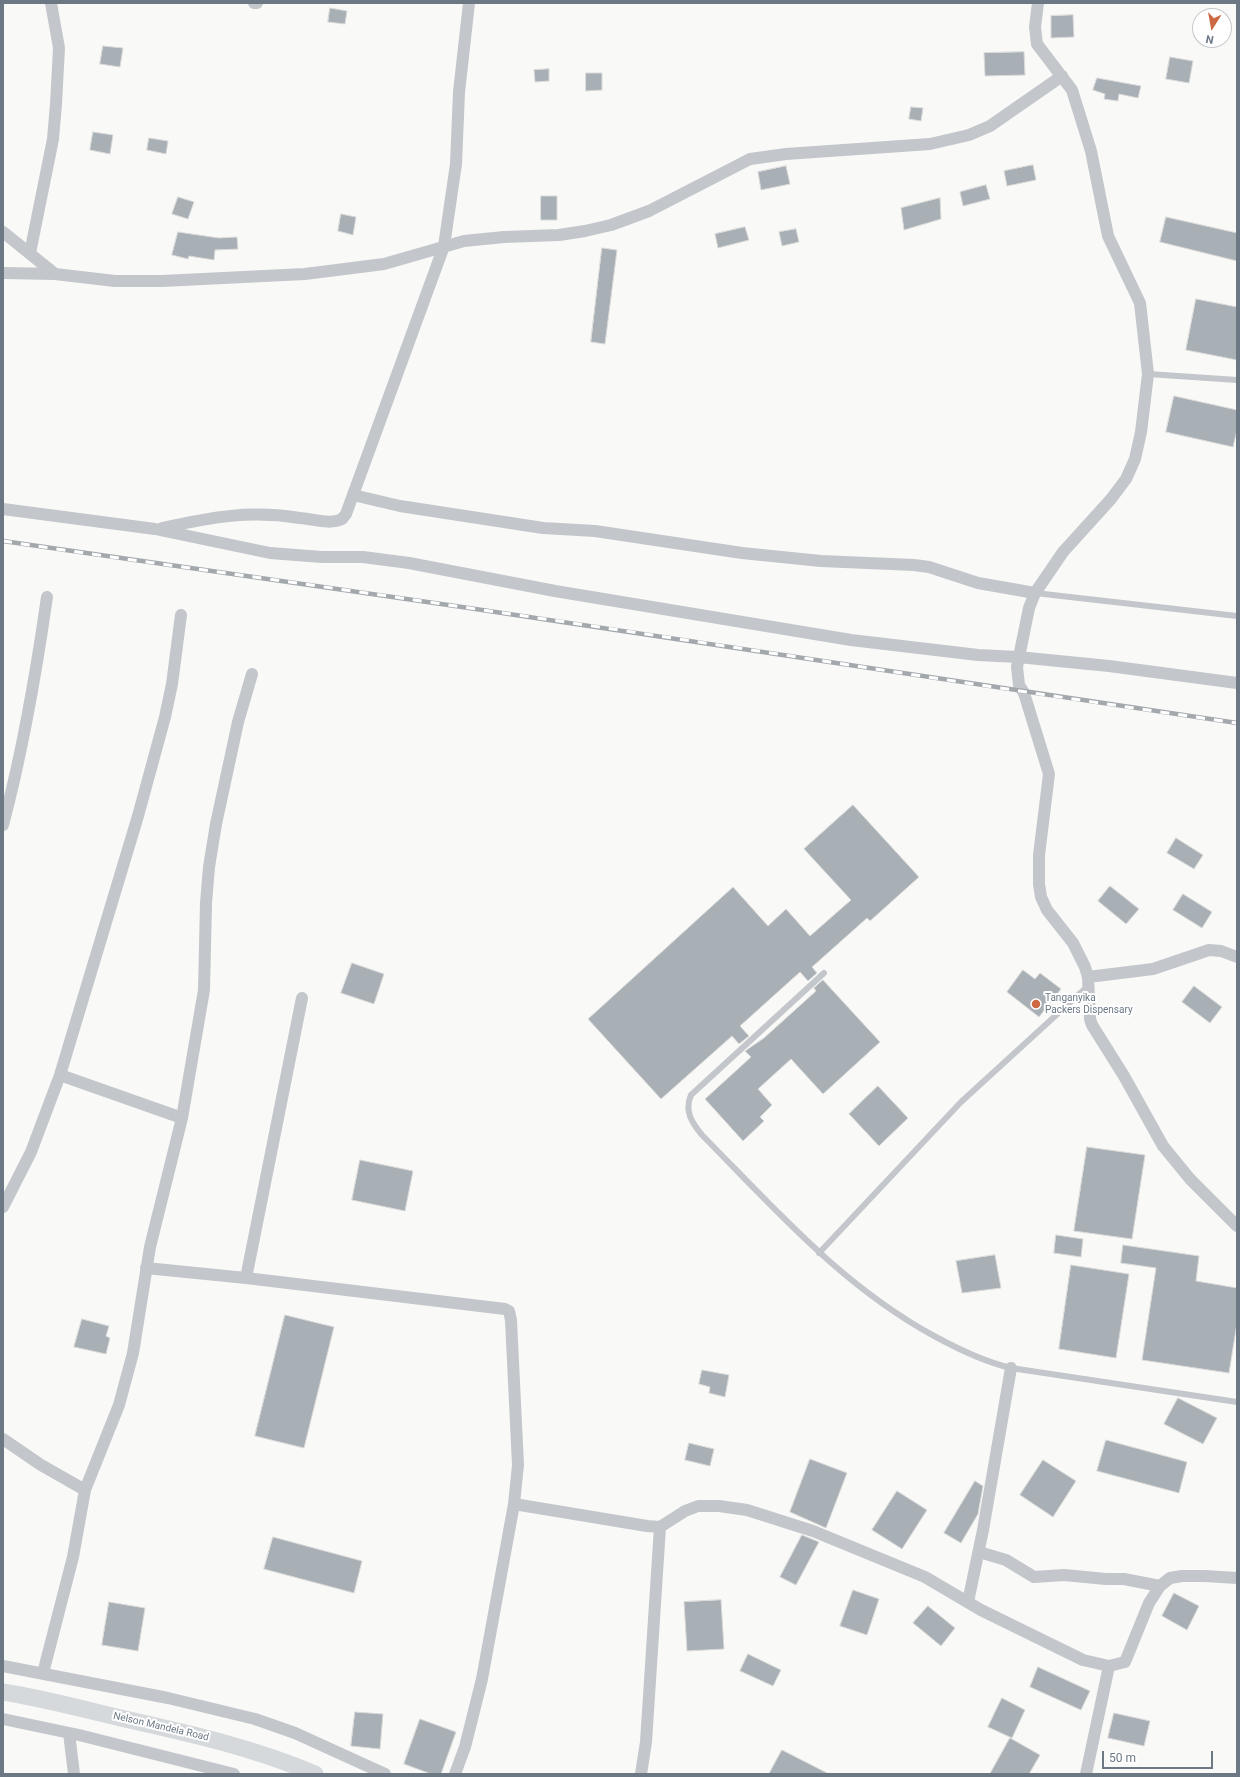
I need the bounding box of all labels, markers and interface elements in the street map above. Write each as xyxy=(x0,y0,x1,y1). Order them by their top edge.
north arrow xyxy=(1192,8,1232,48)
text: N xyxy=(1205,32,1215,46)
place label: Tanganyika Packers Dispensary xyxy=(1045,992,1133,1016)
marker: Tanganyika Packers Dispensary xyxy=(1030,998,1042,1010)
street label: Nelson Mandela Road xyxy=(112,1710,210,1744)
scale bar xyxy=(1104,1743,1215,1769)
text: 50 m xyxy=(1109,1751,1136,1765)

